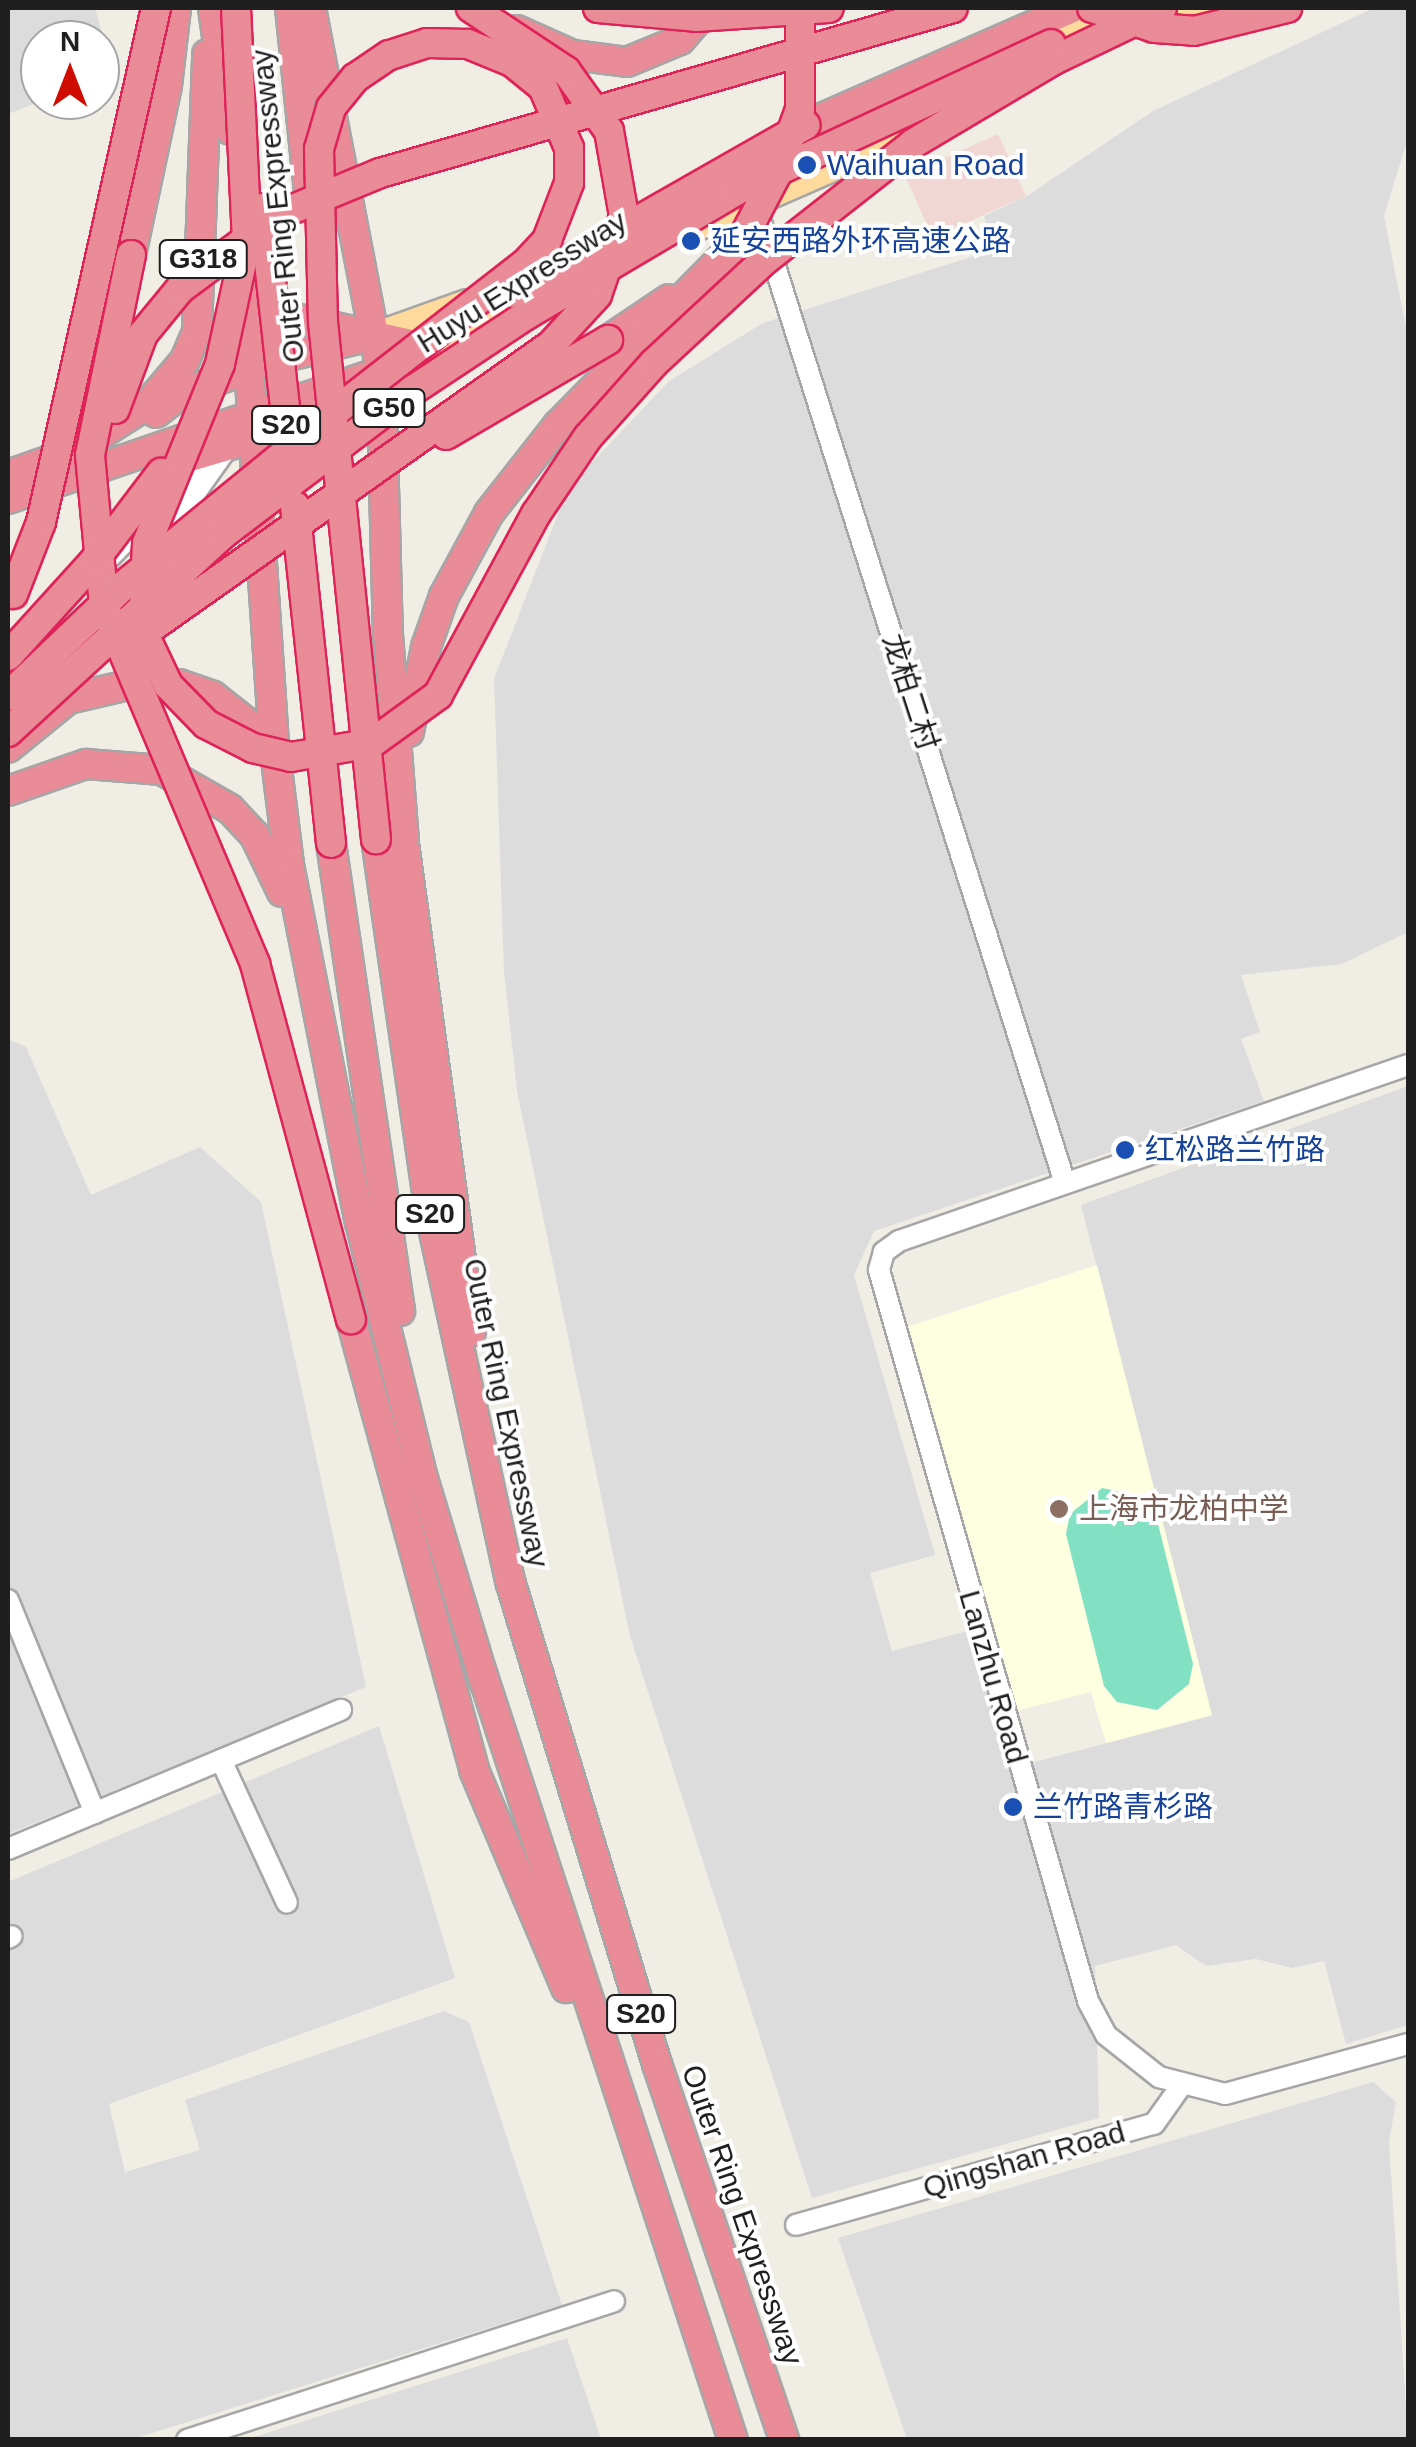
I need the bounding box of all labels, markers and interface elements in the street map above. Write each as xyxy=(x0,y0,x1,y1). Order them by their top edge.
north arrow xyxy=(20,20,120,120)
text: N xyxy=(60,26,80,57)
street label: Outer Ring Expressway xyxy=(244,47,312,365)
place label: Waihuan Road xyxy=(827,147,1024,183)
marker: Waihuan Road xyxy=(796,154,818,176)
street label: Huyu Expressway xyxy=(411,203,633,361)
place label: 延安西路外环高速公路 xyxy=(711,223,1011,259)
marker: 延安西路外环高速公路 xyxy=(680,230,702,252)
road number: G318 xyxy=(158,236,248,282)
road number: G50 xyxy=(352,385,426,431)
road number: S20 xyxy=(251,402,321,448)
street label: 龙柏二村 xyxy=(874,629,946,755)
place label: 红松路兰竹路 xyxy=(1145,1132,1325,1168)
marker: 红松路兰竹路 xyxy=(1114,1139,1136,1161)
road number: S20 xyxy=(395,1191,465,1237)
street label: Outer Ring Expressway xyxy=(456,1255,556,1571)
place label: 上海市龙柏中学 xyxy=(1079,1491,1289,1527)
marker: 上海市龙柏中学 xyxy=(1048,1498,1070,1520)
street label: Lanzhu Road xyxy=(951,1586,1035,1768)
place label: 兰竹路青杉路 xyxy=(1033,1789,1213,1825)
marker: 兰竹路青杉路 xyxy=(1002,1796,1024,1818)
road number: S20 xyxy=(606,1991,676,2037)
street label: Outer Ring Expressway xyxy=(674,2060,810,2370)
street label: Qingshan Road xyxy=(919,2114,1129,2206)

